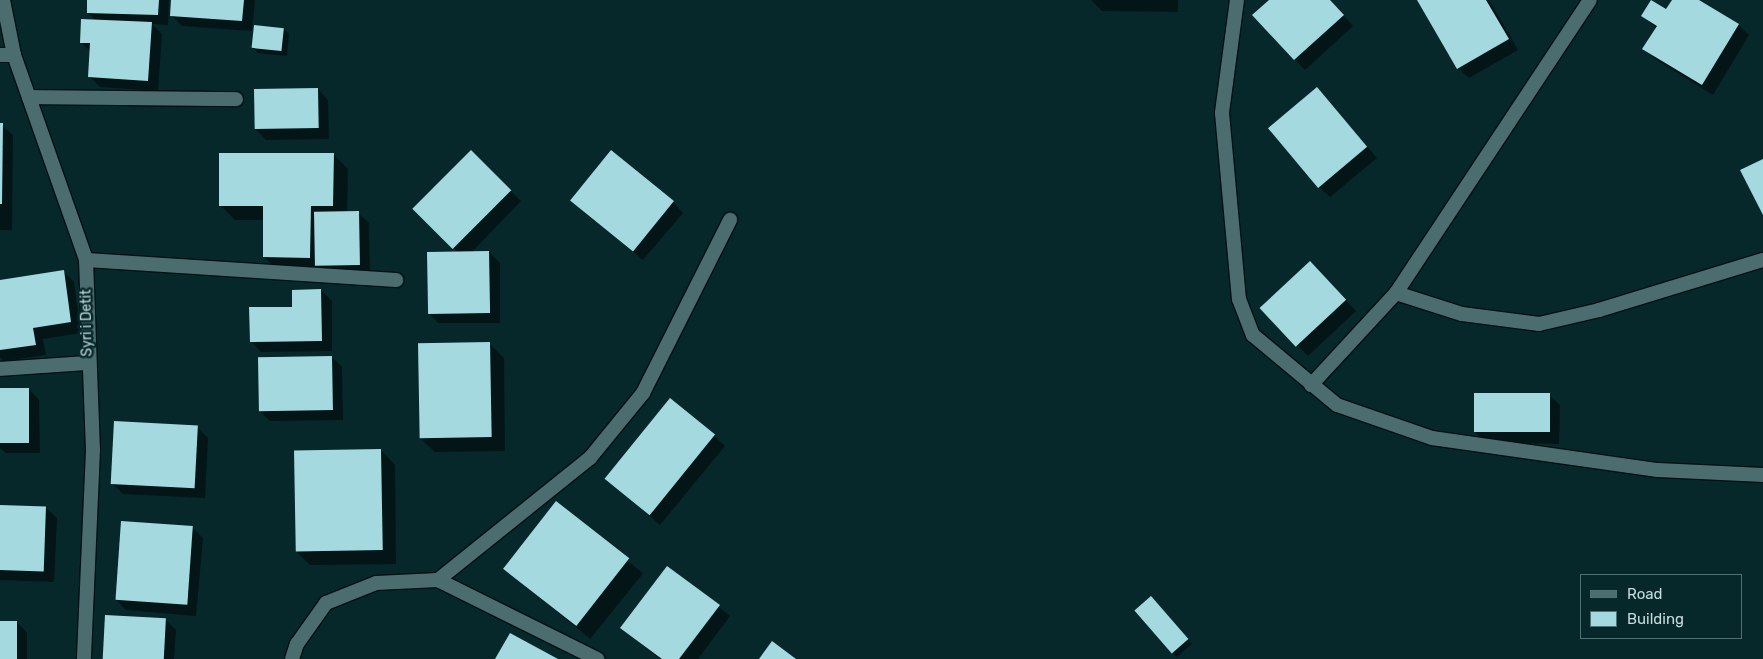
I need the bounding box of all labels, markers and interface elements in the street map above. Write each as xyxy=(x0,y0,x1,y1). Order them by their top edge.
street label: Syri i Detit xyxy=(78,289,96,357)
legend xyxy=(1580,574,1743,639)
text: Road xyxy=(1627,585,1663,603)
text: Building xyxy=(1627,610,1684,628)

